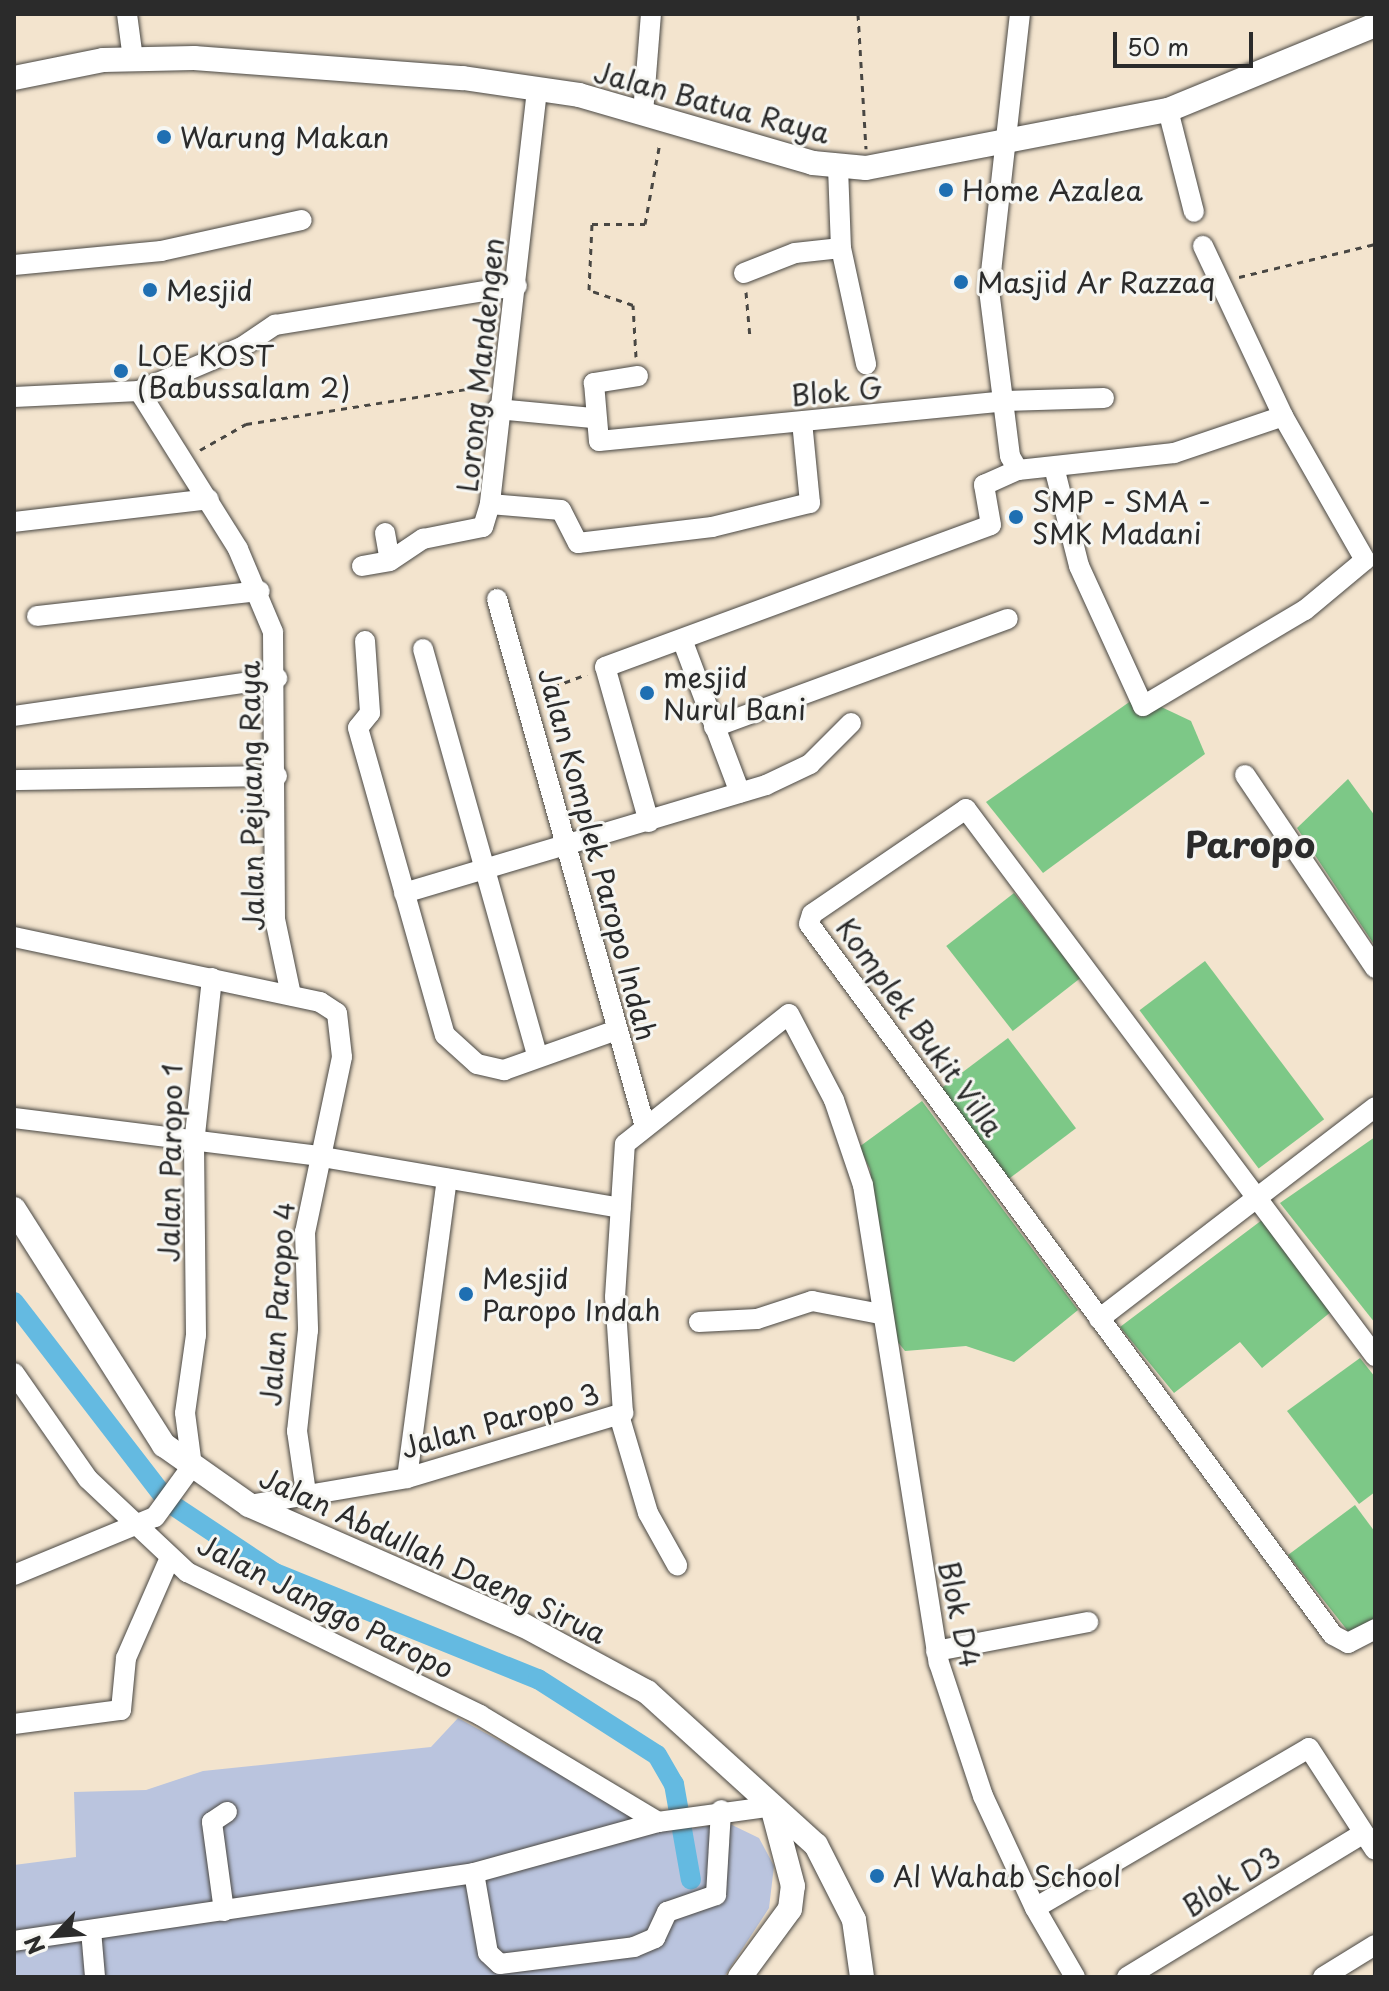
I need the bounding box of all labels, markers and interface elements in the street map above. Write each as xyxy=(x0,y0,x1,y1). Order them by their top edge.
scale bar xyxy=(1117,16,1257,66)
text: 50 m xyxy=(1127,28,1189,64)
street label: Jalan Batua Raya xyxy=(589,54,835,150)
place label: Warung Makan xyxy=(180,120,390,154)
marker: Warung Makan xyxy=(155,128,173,146)
place label: Home Azalea xyxy=(962,173,1142,207)
marker: Home Azalea xyxy=(937,181,955,199)
street label: Lorong Mandengen xyxy=(450,237,510,493)
place label: Masjid Ar Razzaq xyxy=(977,265,1215,299)
place label: Mesjid xyxy=(166,273,253,307)
marker: Masjid Ar Razzaq xyxy=(952,273,970,291)
marker: Mesjid xyxy=(141,281,159,299)
place label: LOE KOST (Babussalam 2) xyxy=(137,338,351,404)
marker: LOE KOST (Babussalam 2) xyxy=(112,362,130,380)
street label: Blok G xyxy=(790,370,884,412)
place label: SMP - SMA - SMK Madani xyxy=(1032,484,1213,550)
marker: SMP - SMA - SMK Madani xyxy=(1007,508,1025,526)
place label: mesjid Nurul Bani xyxy=(663,660,807,726)
street label: Jalan Pejuang Raya xyxy=(232,661,270,931)
street label: Jalan Komplek Paropo Indah xyxy=(531,661,665,1047)
marker: mesjid Nurul Bani xyxy=(638,684,656,702)
district label: Paropo xyxy=(1185,822,1315,866)
street label: Komplek Bukit Villa xyxy=(828,910,1012,1144)
street label: Jalan Paropo 1 xyxy=(151,1062,189,1264)
street label: Jalan Paropo 4 xyxy=(253,1200,301,1408)
place label: Mesjid Paropo Indah xyxy=(482,1261,661,1327)
marker: Mesjid Paropo Indah xyxy=(457,1285,475,1303)
street label: Jalan Paropo 3 xyxy=(396,1375,604,1465)
street label: Jalan Abdullah Daeng Sirua xyxy=(253,1459,613,1651)
street label: Jalan Janggo Paropo xyxy=(190,1526,462,1686)
street label: Blok D4 xyxy=(932,1557,988,1671)
street label: Blok D3 xyxy=(1175,1838,1287,1924)
place label: Al Wahab School xyxy=(893,1859,1124,1893)
marker: Al Wahab School xyxy=(868,1867,886,1885)
north arrow xyxy=(16,1895,96,1975)
text: N xyxy=(15,1930,52,1960)

